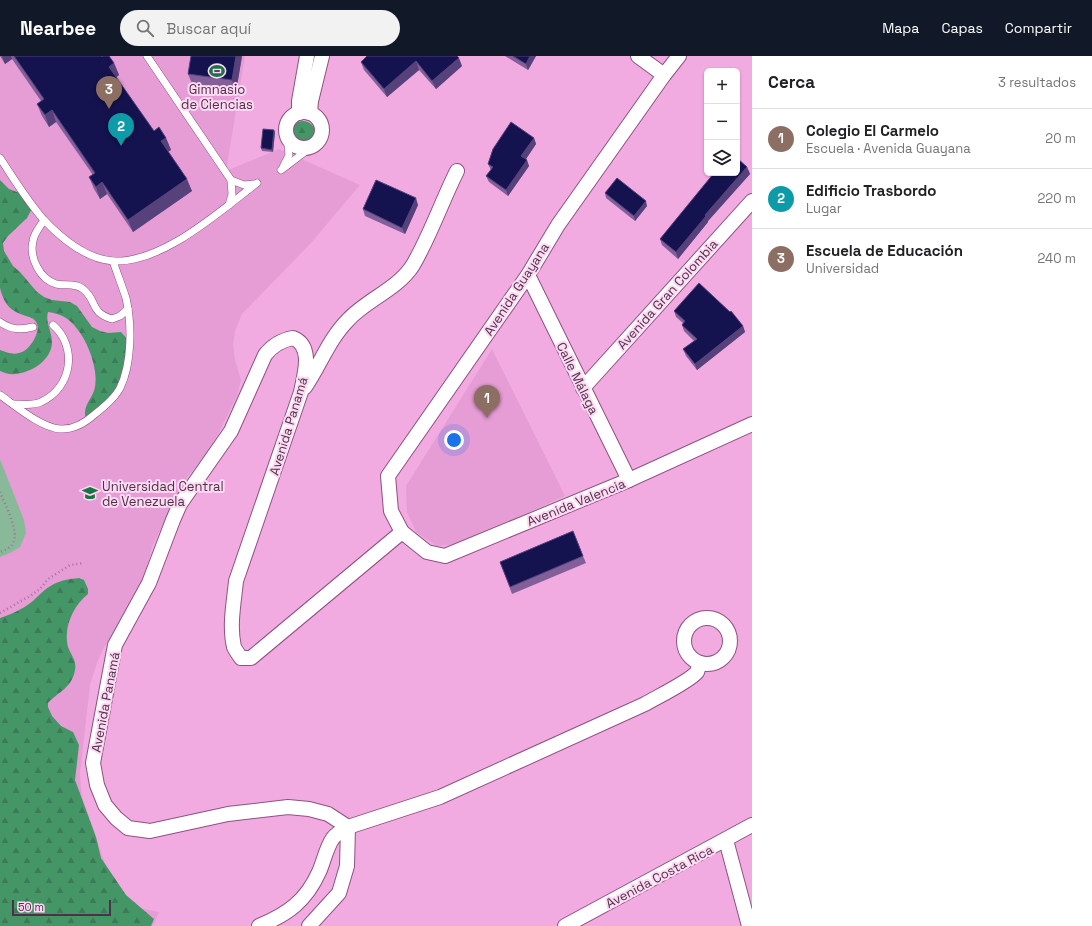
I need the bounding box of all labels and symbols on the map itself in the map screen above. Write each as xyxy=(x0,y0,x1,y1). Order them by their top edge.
sports icon: Gimnasio de Ciencias xyxy=(208,62,226,80)
pin: 3 xyxy=(96,76,122,109)
place label: Gimnasio de Ciencias xyxy=(181,81,253,113)
pin: 2 xyxy=(108,113,134,146)
street label: Avenida Gran Colombia xyxy=(613,235,722,353)
street label: Avenida Guayana xyxy=(480,239,553,339)
street label: Calle Málaga xyxy=(553,339,603,418)
street label: Avenida Panamá xyxy=(265,374,312,477)
pin: 1 xyxy=(474,385,500,418)
your location xyxy=(444,430,464,450)
street label: Avenida Valencia xyxy=(524,475,628,530)
place label: Universidad Central de Venezuela xyxy=(102,478,224,510)
school or university icon: Universidad Central de Venezuela xyxy=(81,484,99,502)
street label: Avenida Panamá xyxy=(87,650,124,754)
street label: Avenida Costa Rica xyxy=(603,841,716,912)
scale bar xyxy=(12,898,111,917)

